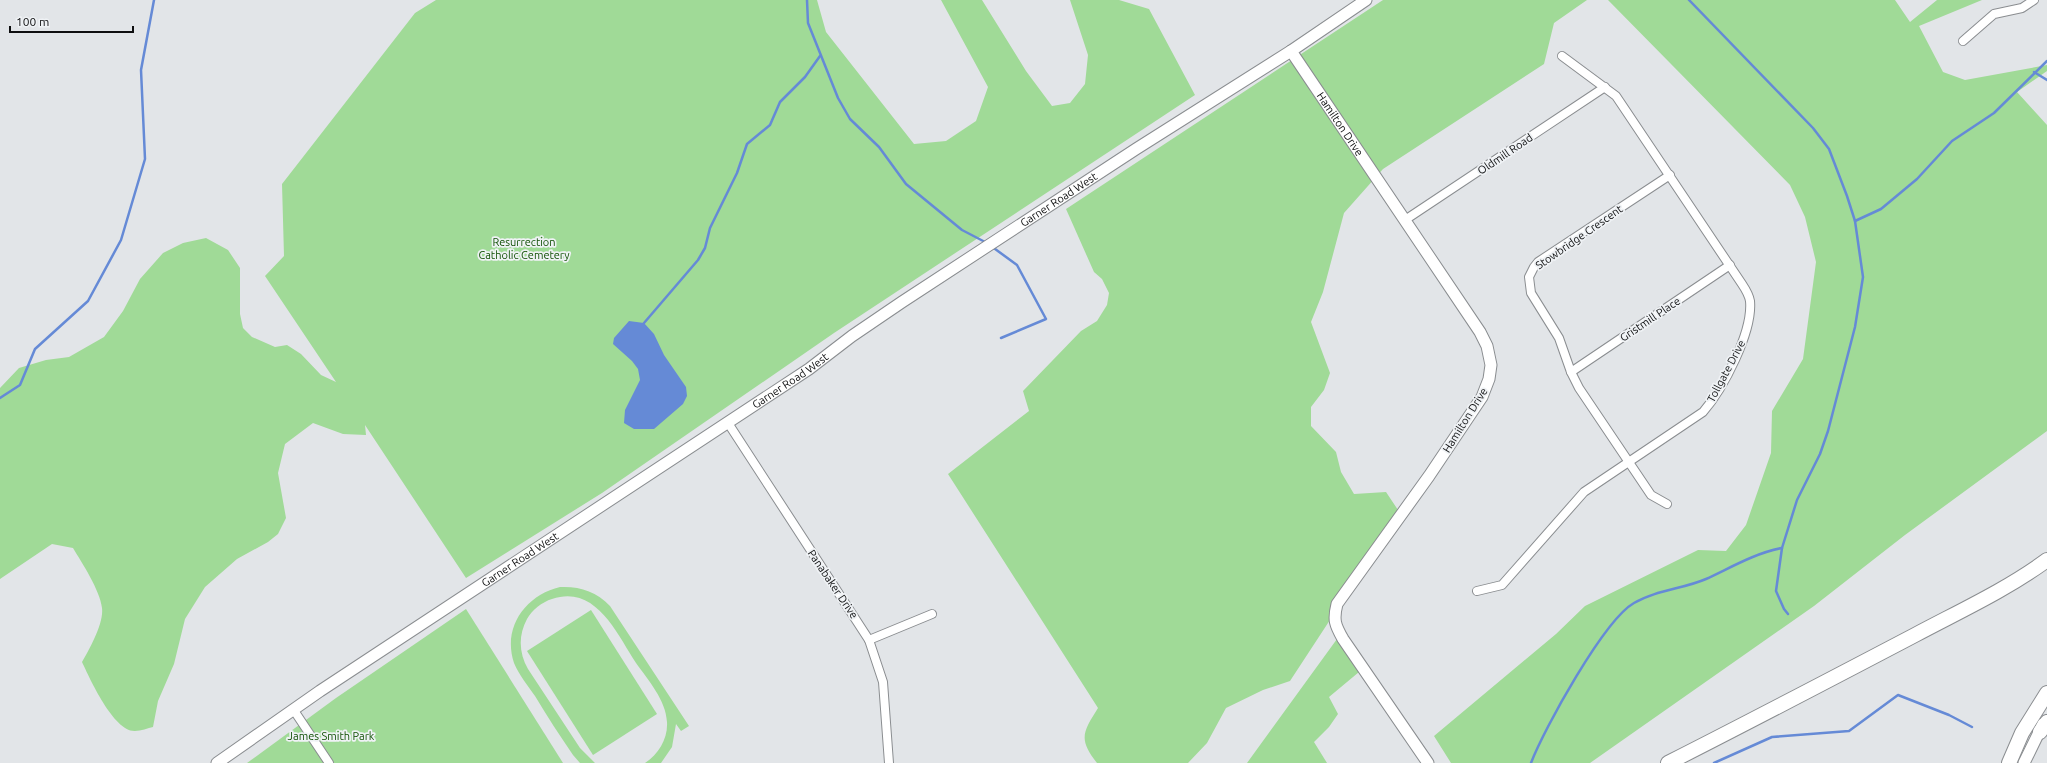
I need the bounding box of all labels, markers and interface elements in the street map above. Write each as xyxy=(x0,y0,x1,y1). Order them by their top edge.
scale bar xyxy=(10,8,133,34)
text: 100 m xyxy=(16,15,49,28)
street label: Hamilton Drive xyxy=(1314,90,1366,158)
street label: Oldmill Road xyxy=(1475,131,1535,177)
street label: Garner Road West xyxy=(1018,170,1100,229)
street label: Stowbridge Crescent xyxy=(1533,202,1625,272)
park label: Resurrection Catholic Cemetery xyxy=(478,236,570,261)
street label: Gristmill Place xyxy=(1618,294,1682,344)
street label: Tollgate Drive xyxy=(1705,338,1747,404)
street label: Garner Road West xyxy=(750,350,831,411)
street label: Hamilton Drive xyxy=(1440,385,1490,455)
street label: Garner Road West xyxy=(479,529,561,589)
street label: Panabaker Drive xyxy=(806,547,860,621)
park label: James Smith Park xyxy=(288,730,375,742)

